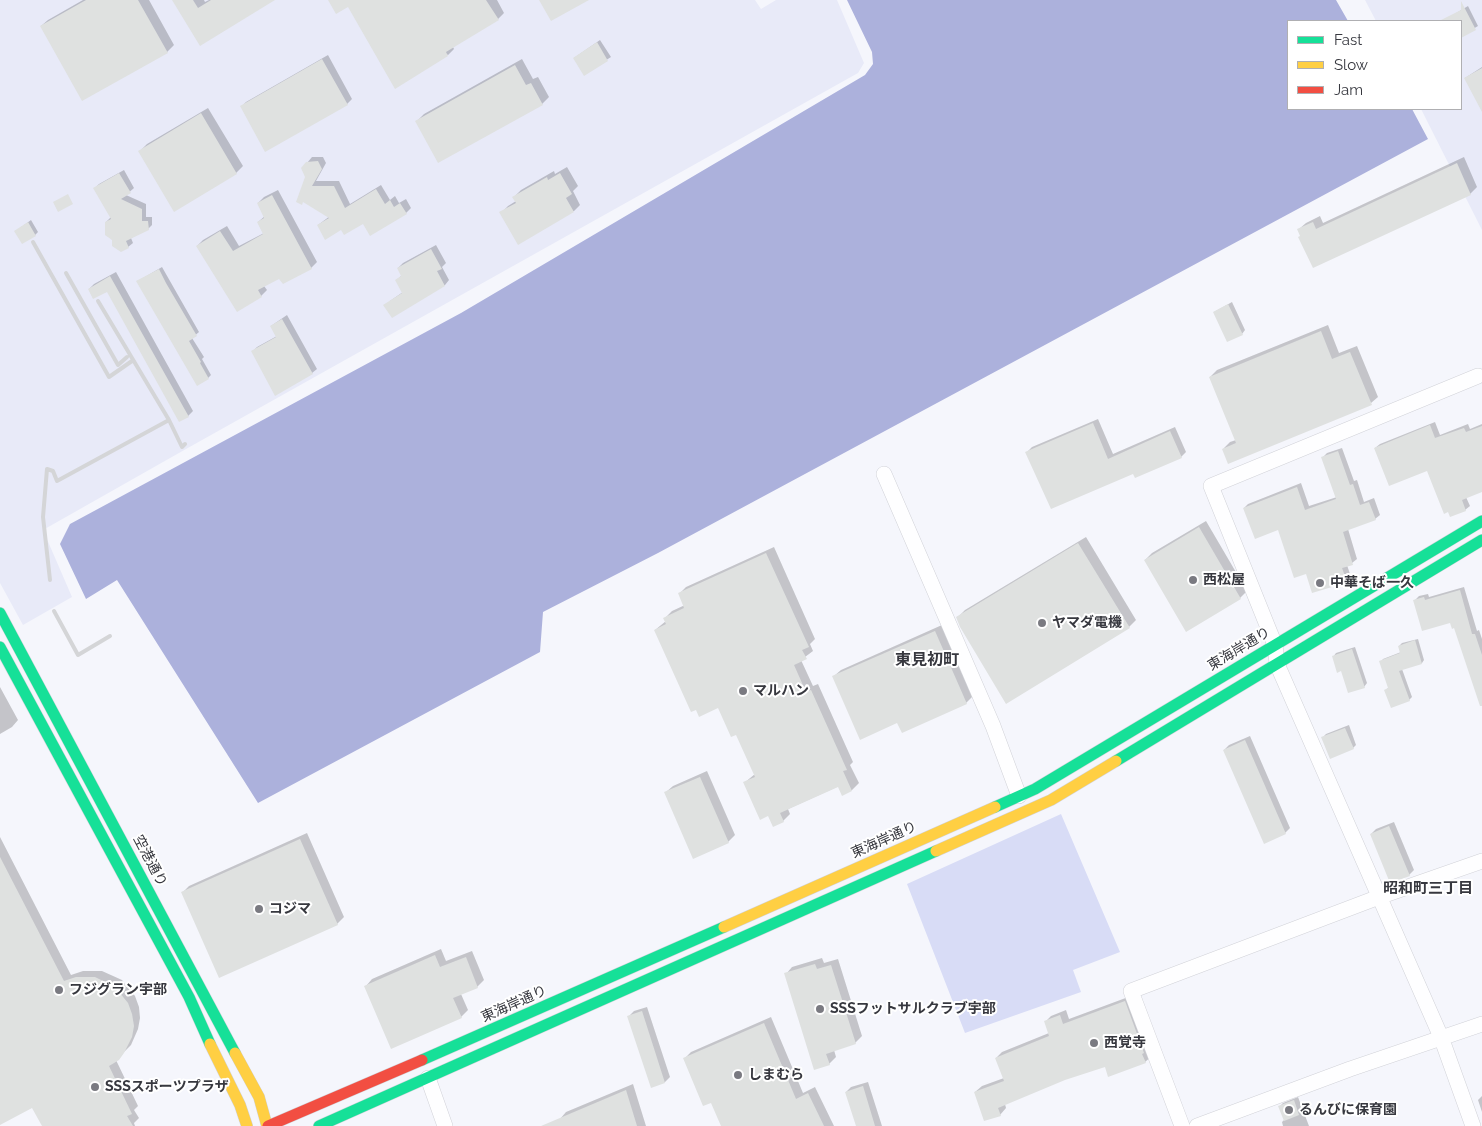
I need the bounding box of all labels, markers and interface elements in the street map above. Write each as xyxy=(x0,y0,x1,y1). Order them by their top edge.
legend xyxy=(1287,20,1462,110)
text: Fast xyxy=(1334,31,1362,49)
text: Slow xyxy=(1334,56,1368,74)
text: Jam xyxy=(1334,81,1363,99)
place label: 西松屋 xyxy=(1203,572,1245,588)
marker: 西松屋 xyxy=(1187,574,1199,586)
place label: 中華そば一久 xyxy=(1330,575,1414,591)
marker: 中華そば一久 xyxy=(1314,577,1326,589)
place label: ヤマダ電機 xyxy=(1052,615,1122,631)
marker: ヤマダ電機 xyxy=(1036,617,1048,629)
street label: 東海岸通り xyxy=(1205,624,1273,674)
district label: 東見初町 xyxy=(895,650,959,670)
place label: マルハン xyxy=(753,683,809,699)
marker: マルハン xyxy=(737,685,749,697)
street label: 東海岸通り xyxy=(849,818,919,862)
street label: 空港通り xyxy=(129,832,171,890)
district label: 昭和町三丁目 xyxy=(1383,879,1473,897)
place label: コジマ xyxy=(269,901,311,917)
marker: コジマ xyxy=(253,903,265,915)
place label: フジグラン宇部 xyxy=(69,982,167,998)
street label: 東海岸通り xyxy=(479,982,549,1026)
marker: フジグラン宇部 xyxy=(53,984,65,996)
place label: SSSフットサルクラブ宇部 xyxy=(830,1001,996,1017)
marker: SSSフットサルクラブ宇部 xyxy=(814,1003,826,1015)
place label: 西覚寺 xyxy=(1104,1035,1146,1051)
marker: 西覚寺 xyxy=(1088,1037,1100,1049)
place label: しまむら xyxy=(748,1067,804,1083)
marker: しまむら xyxy=(732,1069,744,1081)
place label: SSSスポーツプラザ xyxy=(105,1079,229,1095)
marker: SSSスポーツプラザ xyxy=(89,1081,101,1093)
place label: るんびに保育園 xyxy=(1299,1102,1397,1118)
marker: るんびに保育園 xyxy=(1283,1104,1295,1116)

